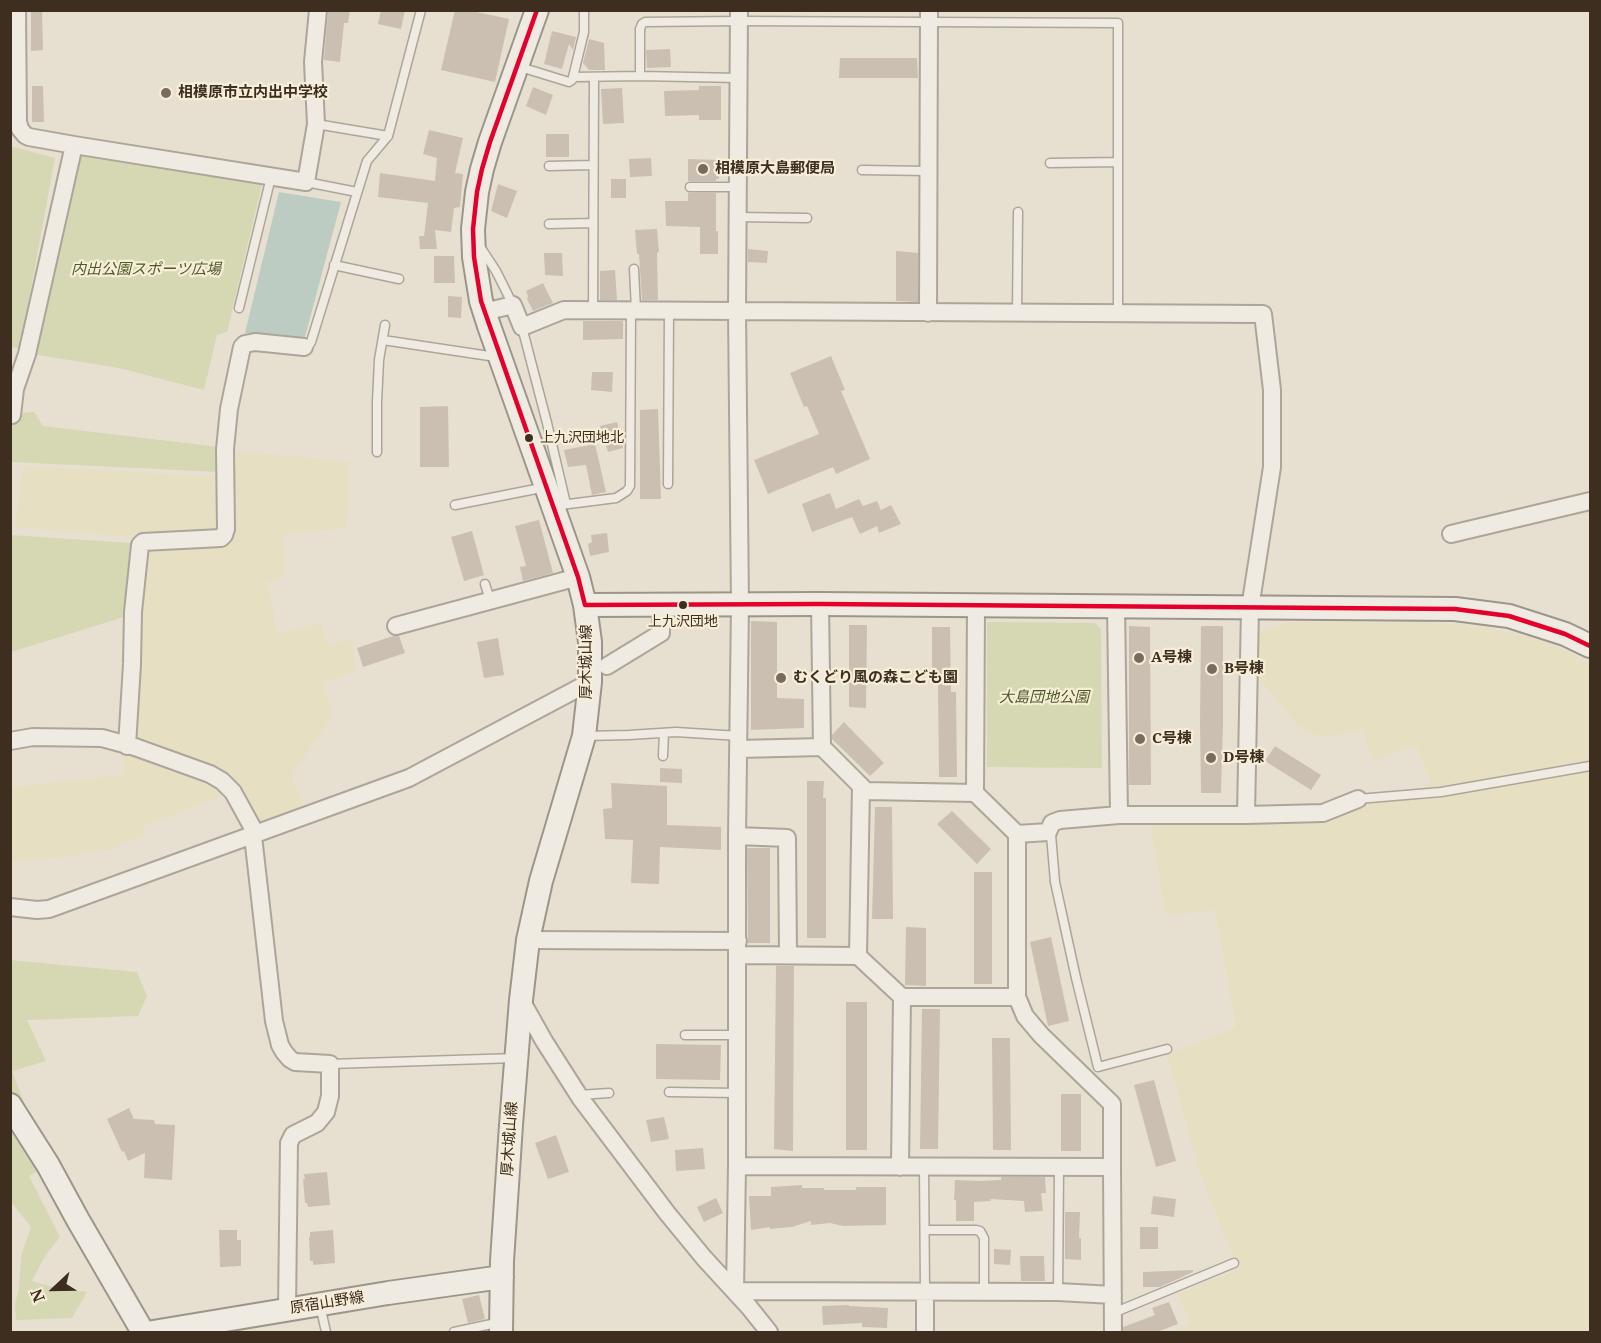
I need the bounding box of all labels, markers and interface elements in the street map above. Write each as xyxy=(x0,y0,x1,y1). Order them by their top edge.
place label: 相模原市立内出中学校 xyxy=(178,84,328,102)
marker: 相模原市立内出中学校 xyxy=(159,86,173,100)
place label: 相模原大島郵便局 xyxy=(715,160,835,178)
marker: 相模原大島郵便局 xyxy=(696,162,710,176)
park label: 内出公園スポーツ広場 xyxy=(71,261,221,279)
place label: 上九沢団地北 xyxy=(540,430,624,446)
marker: 上九沢団地北 xyxy=(523,432,535,444)
marker: 上九沢団地 xyxy=(677,599,689,611)
place label: 上九沢団地 xyxy=(648,614,718,630)
street label: 厚木城山線 xyxy=(578,625,596,699)
place label: A号棟 xyxy=(1151,649,1192,667)
marker: A号棟 xyxy=(1132,651,1146,665)
place label: B号棟 xyxy=(1224,660,1264,678)
marker: B号棟 xyxy=(1205,662,1219,676)
place label: むくどり風の森こども園 xyxy=(793,669,958,687)
marker: むくどり風の森こども園 xyxy=(774,671,788,685)
park label: 大島団地公園 xyxy=(999,689,1089,707)
place label: C号棟 xyxy=(1152,730,1192,748)
marker: C号棟 xyxy=(1133,732,1147,746)
place label: D号棟 xyxy=(1223,749,1265,767)
marker: D号棟 xyxy=(1204,751,1218,765)
street label: 厚木城山線 xyxy=(498,1101,522,1177)
north arrow xyxy=(24,1259,84,1319)
text: N xyxy=(25,1286,50,1306)
street label: 原宿山野線 xyxy=(289,1288,365,1318)

